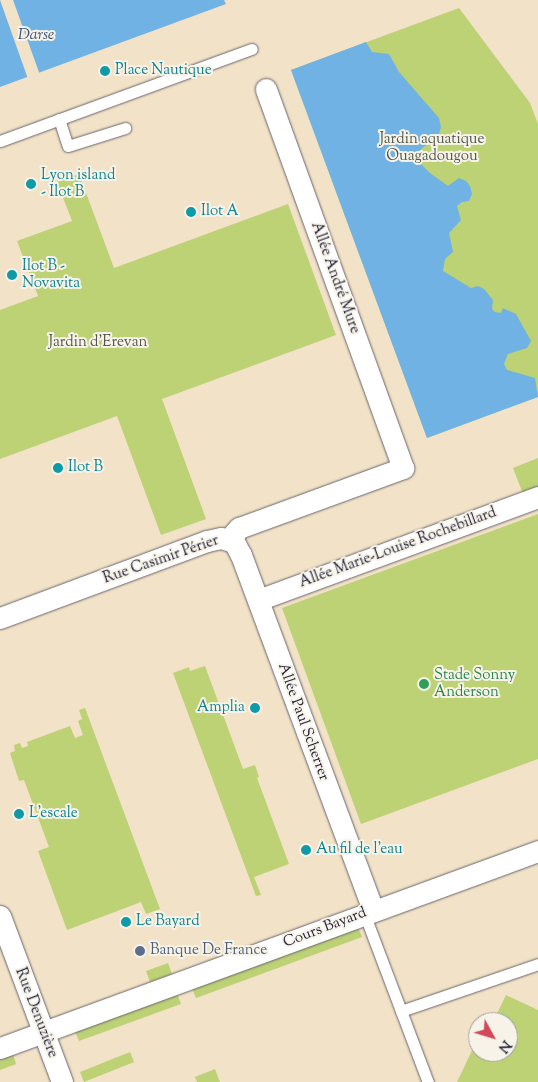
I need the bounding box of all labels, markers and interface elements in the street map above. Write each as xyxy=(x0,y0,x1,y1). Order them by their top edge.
water label: Darse xyxy=(18,26,54,46)
place label: Place Nautique xyxy=(115,62,212,80)
marker: Place Nautique xyxy=(99,65,111,77)
park label: Jardin aquatique Ouagadougou xyxy=(380,130,484,165)
place label: Lyon island - Ilot B xyxy=(41,166,116,201)
marker: Lyon island - Ilot B xyxy=(25,178,37,190)
place label: Ilot A xyxy=(201,203,239,221)
marker: Ilot A xyxy=(185,206,197,218)
street label: Allée André Mure xyxy=(306,220,364,336)
place label: Ilot B - Novavita xyxy=(22,257,80,292)
marker: Ilot B - Novavita xyxy=(6,269,18,281)
park label: Jardin d'Erevan xyxy=(49,334,147,352)
place label: Ilot B xyxy=(68,459,103,477)
marker: Ilot B xyxy=(52,462,64,474)
street label: Allée Marie-Louise Rochebillard xyxy=(297,504,499,592)
street label: Rue Casimir Périer xyxy=(101,532,221,588)
street label: Allée Paul Scherrer xyxy=(273,661,333,783)
place label: Stade Sonny Anderson xyxy=(434,666,515,701)
marker: Stade Sonny Anderson xyxy=(418,678,430,690)
place label: Amplia xyxy=(197,699,245,717)
marker: Amplia xyxy=(249,702,261,714)
place label: L'escale xyxy=(29,805,78,823)
marker: L'escale xyxy=(13,808,25,820)
place label: Au fil de l'eau xyxy=(316,841,403,859)
marker: Au fil de l'eau xyxy=(300,844,312,856)
street label: Cours Bayard xyxy=(281,904,369,952)
place label: Le Bayard xyxy=(136,913,200,931)
marker: Le Bayard xyxy=(120,916,132,928)
place label: Banque De France xyxy=(150,942,267,960)
marker: Banque De France xyxy=(134,945,146,957)
street label: Rue Denuzière xyxy=(11,966,61,1060)
north arrow xyxy=(468,1012,518,1062)
text: N xyxy=(493,1035,515,1056)

